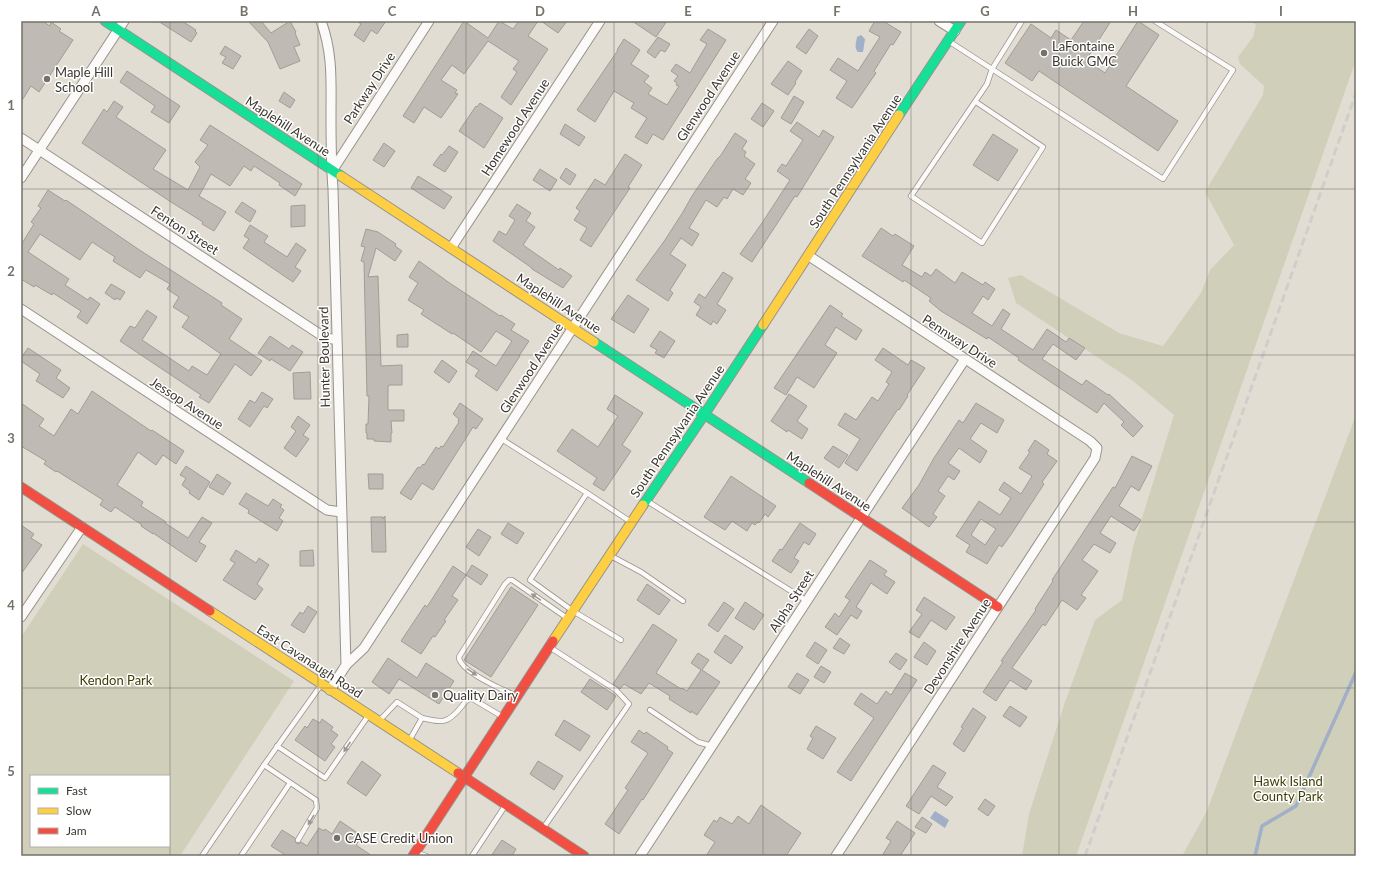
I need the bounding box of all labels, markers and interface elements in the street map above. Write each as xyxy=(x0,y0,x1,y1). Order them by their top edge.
text: A xyxy=(90,3,101,19)
text: B xyxy=(240,3,249,19)
text: C xyxy=(388,3,397,19)
text: D xyxy=(535,3,545,19)
text: E xyxy=(684,3,692,19)
text: F xyxy=(833,3,841,19)
text: G xyxy=(980,3,990,19)
text: H xyxy=(1128,3,1138,19)
text: I xyxy=(1279,3,1283,19)
place label: LaFontaine Buick GMC xyxy=(1052,38,1117,69)
street label: Glenwood Avenue xyxy=(673,48,743,144)
marker: LaFontaine Buick GMC xyxy=(1039,48,1049,58)
street label: Parkway Drive xyxy=(340,49,398,127)
place label: Maple Hill School xyxy=(55,64,113,95)
marker: Maple Hill School xyxy=(42,74,52,84)
street label: Homewood Avenue xyxy=(478,75,552,179)
street label: South Pennsylvania Avenue xyxy=(806,91,904,231)
street label: Maplehill Avenue xyxy=(243,93,334,159)
text: 1 xyxy=(7,97,15,113)
street label: Fenton Street xyxy=(148,202,222,258)
text: 2 xyxy=(7,263,15,279)
street label: Maplehill Avenue xyxy=(514,270,605,336)
street label: Hunter Boulevard xyxy=(315,306,333,408)
street label: Pennway Drive xyxy=(920,311,1001,371)
street label: Glenwood Avenue xyxy=(496,320,566,416)
street label: South Pennsylvania Avenue xyxy=(627,361,728,500)
street label: Jessop Avenue xyxy=(147,373,227,433)
text: 3 xyxy=(7,430,15,446)
street label: Maplehill Avenue xyxy=(784,448,875,514)
street label: Alpha Street xyxy=(765,567,817,635)
one-way arrow xyxy=(530,593,542,600)
street label: Devonshire Avenue xyxy=(920,595,994,697)
text: 4 xyxy=(7,597,15,613)
street label: East Cavanaugh Road xyxy=(254,621,366,701)
one-way arrow xyxy=(467,668,477,676)
park label: Kendon Park xyxy=(80,672,153,688)
place label: Quality Dairy xyxy=(443,687,519,703)
marker: Quality Dairy xyxy=(430,690,440,700)
one-way arrow xyxy=(343,742,351,752)
text: 5 xyxy=(7,763,15,779)
park label: Hawk Island County Park xyxy=(1253,773,1323,804)
legend xyxy=(30,775,170,847)
text: Fast xyxy=(66,783,88,798)
text: Slow xyxy=(66,803,92,818)
one-way arrow xyxy=(307,814,314,826)
text: Jam xyxy=(66,823,87,838)
place label: CASE Credit Union xyxy=(345,830,453,846)
marker: CASE Credit Union xyxy=(332,833,342,843)

